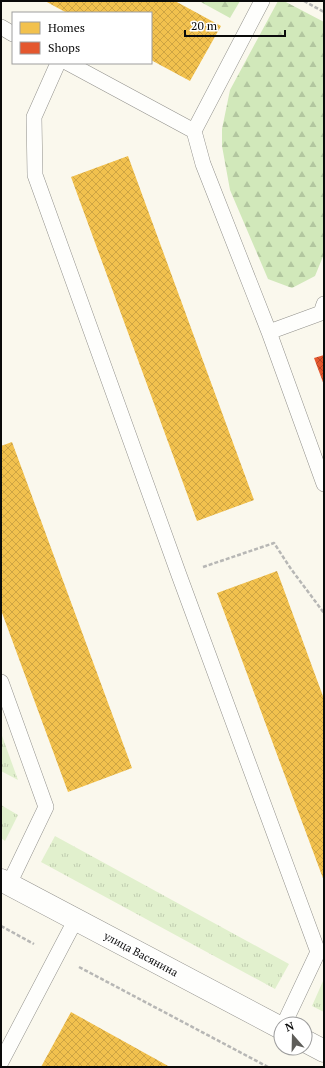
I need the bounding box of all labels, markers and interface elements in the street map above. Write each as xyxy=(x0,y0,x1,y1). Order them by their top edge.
legend xyxy=(12,12,152,64)
scale bar xyxy=(185,12,285,38)
text: 20 m xyxy=(191,18,218,33)
text: Homes xyxy=(48,20,85,35)
text: Shops xyxy=(48,40,80,55)
street label: улица Васянина xyxy=(101,928,181,980)
north arrow xyxy=(273,1016,313,1056)
text: N xyxy=(283,1018,297,1035)

